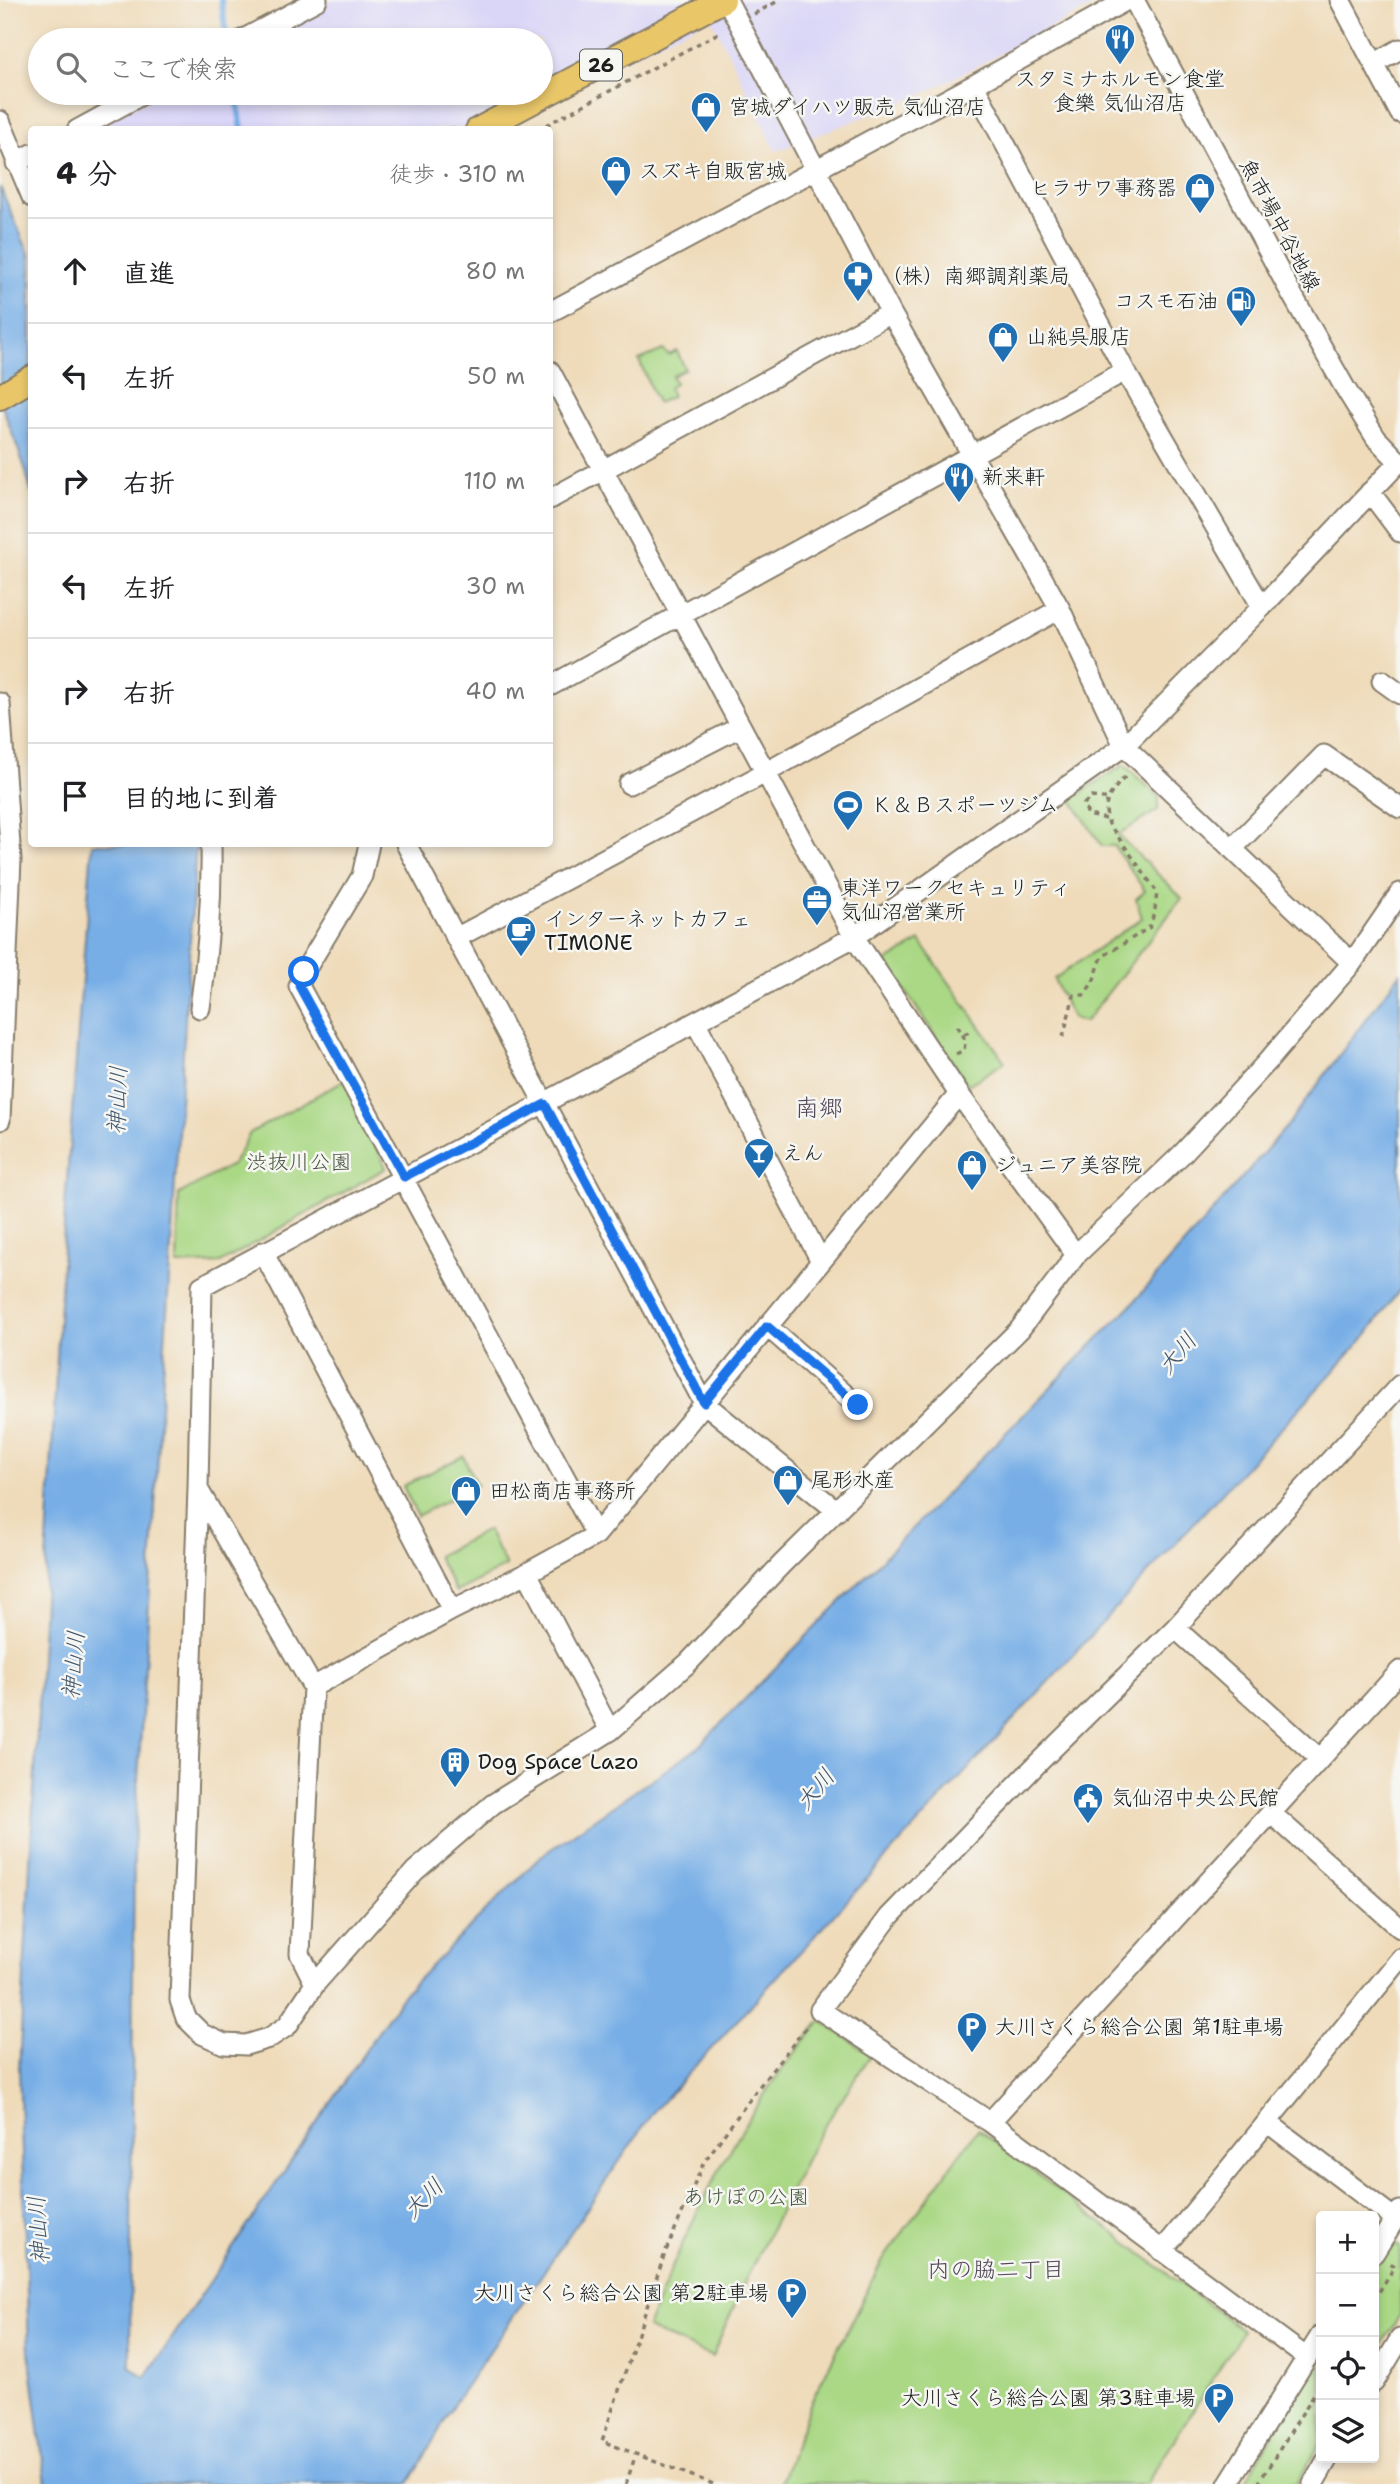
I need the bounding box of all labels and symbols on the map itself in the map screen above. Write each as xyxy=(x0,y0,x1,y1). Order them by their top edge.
restaurant icon: スタミナホルモン食堂 食樂 気仙沼店 xyxy=(1103,22,1137,66)
road number: 26 xyxy=(580,50,622,80)
place label: スタミナホルモン食堂 食樂 気仙沼店 xyxy=(1015,65,1225,117)
shop icon: 宮城ダイハツ販売 気仙沼店 xyxy=(689,90,723,134)
place label: 宮城ダイハツ販売 気仙沼店 xyxy=(729,93,986,121)
shop icon: スズキ自販宮城 xyxy=(599,154,633,198)
street label: 魚市場中谷地線 xyxy=(1233,154,1327,296)
place label: スズキ自販宮城 xyxy=(639,157,787,185)
shop icon: ヒラサワ事務器 xyxy=(1183,171,1217,215)
place label: ヒラサワ事務器 xyxy=(1030,174,1177,202)
pharmacy icon: （株）南郷調剤薬局 xyxy=(841,259,875,303)
place label: （株）南郷調剤薬局 xyxy=(881,262,1070,290)
fuel station icon: コスモ石油 xyxy=(1224,284,1258,328)
place label: コスモ石油 xyxy=(1114,287,1218,315)
shop icon: 山純呉服店 xyxy=(986,320,1020,364)
place label: 山純呉服店 xyxy=(1026,323,1131,351)
restaurant icon: 新来軒 xyxy=(942,460,976,504)
place label: 新来軒 xyxy=(982,463,1045,491)
sports icon: Ｋ＆Ｂスポーツジム xyxy=(831,788,865,832)
place label: Ｋ＆Ｂスポーツジム xyxy=(871,791,1059,819)
place label: 東洋ワークセキュリティ 気仙沼営業所 xyxy=(840,874,1071,926)
office icon: 東洋ワークセキュリティ 気仙沼営業所 xyxy=(800,883,834,927)
place label: インターネットカフェ TIMONE xyxy=(544,905,751,957)
cafe icon: インターネットカフェ TIMONE xyxy=(504,914,538,958)
route start xyxy=(288,956,319,987)
water label: 神山川 xyxy=(101,1065,133,1135)
district label: 南郷 xyxy=(795,1092,843,1124)
bar icon: えん xyxy=(742,1136,776,1180)
place label: えん xyxy=(782,1139,824,1167)
park label: 渋抜川公園 xyxy=(247,1148,352,1176)
shop icon: ジュニア美容院 xyxy=(955,1148,989,1192)
place label: ジュニア美容院 xyxy=(995,1151,1142,1179)
water label: 大川 xyxy=(1151,1326,1203,1380)
route end xyxy=(842,1389,873,1420)
shop icon: 尾形水産 xyxy=(771,1463,805,1507)
place label: 尾形水産 xyxy=(811,1466,895,1494)
shop icon: 田松商店事務所 xyxy=(449,1474,483,1518)
place label: 田松商店事務所 xyxy=(489,1477,636,1505)
water label: 神山川 xyxy=(55,1629,91,1701)
building icon: Dog Space Lazo xyxy=(438,1745,472,1789)
place label: Dog Space Lazo xyxy=(478,1748,639,1776)
water label: 大川 xyxy=(789,1762,841,1816)
public building icon: 気仙沼中央公民館 xyxy=(1071,1781,1105,1825)
place label: 気仙沼中央公民館 xyxy=(1111,1784,1279,1812)
parking icon: 大川さくら総合公園 第1駐車場 xyxy=(955,2010,989,2054)
place label: 大川さくら総合公園 第1駐車場 xyxy=(995,2013,1284,2041)
water label: 大川 xyxy=(396,2171,450,2225)
park label: あけぼの公園 xyxy=(683,2183,809,2211)
water label: 神山川 xyxy=(21,2195,55,2265)
district label: 内の脇二丁目 xyxy=(927,2254,1065,2284)
parking icon: 大川さくら総合公園 第2駐車場 xyxy=(775,2276,809,2320)
place label: 大川さくら総合公園 第2駐車場 xyxy=(474,2279,769,2307)
parking icon: 大川さくら総合公園 第3駐車場 xyxy=(1202,2381,1236,2425)
place label: 大川さくら総合公園 第3駐車場 xyxy=(901,2384,1196,2412)

